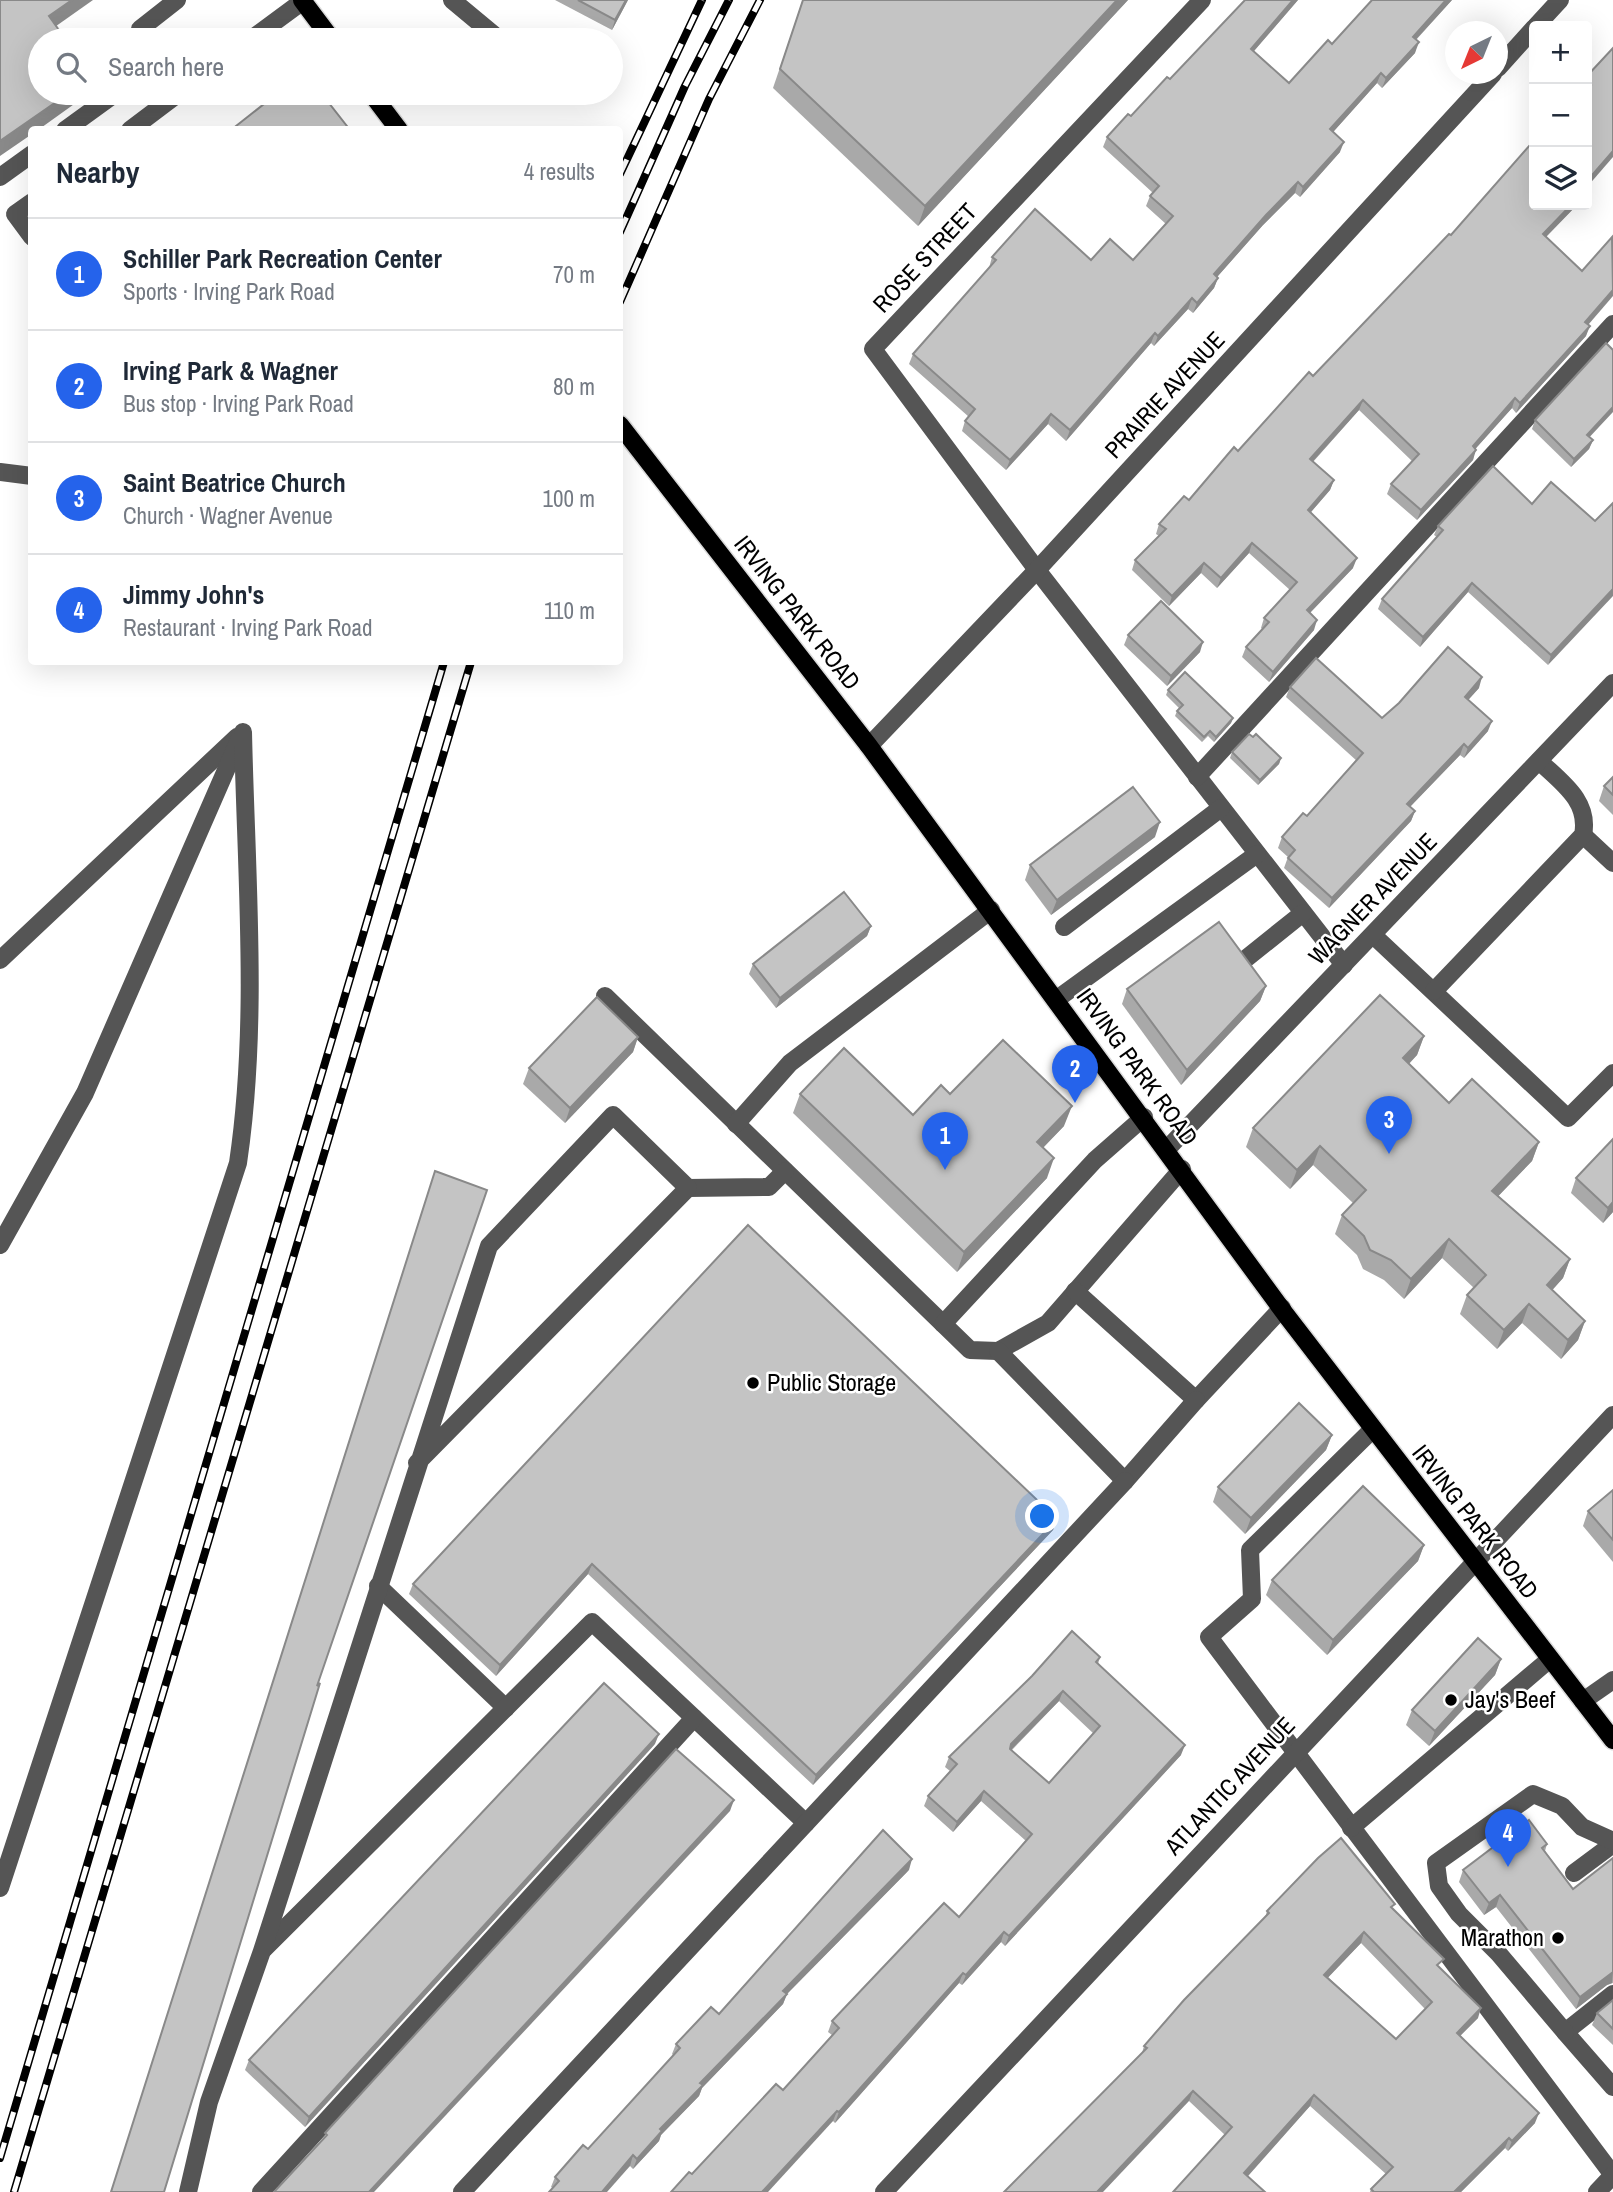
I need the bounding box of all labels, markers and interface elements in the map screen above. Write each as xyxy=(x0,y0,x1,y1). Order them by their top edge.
north arrow xyxy=(1445,21,1508,84)
map controls xyxy=(1529,21,1592,210)
button: + xyxy=(1529,21,1592,84)
search box xyxy=(28,28,623,105)
icon: search xyxy=(52,48,90,86)
text: Search here xyxy=(108,49,224,84)
button: − xyxy=(1529,84,1592,147)
button: layers xyxy=(1529,147,1592,210)
text: Nearby xyxy=(56,152,139,192)
text: 4 results xyxy=(524,156,595,187)
street label: ROSE STREET xyxy=(865,196,983,319)
text: Schiller Park Recreation Center xyxy=(123,241,442,276)
text: 1 xyxy=(74,259,84,290)
text: 70 m xyxy=(553,259,595,290)
text: Sports · Irving Park Road xyxy=(123,276,335,307)
street label: PRAIRIE AVENUE xyxy=(1097,324,1231,465)
text: Irving Park & Wagner xyxy=(123,353,338,388)
text: 2 xyxy=(74,371,84,402)
text: 80 m xyxy=(553,371,595,402)
text: Bus stop · Irving Park Road xyxy=(123,388,354,419)
text: Saint Beatrice Church xyxy=(123,465,346,500)
text: 3 xyxy=(74,483,84,514)
text: 100 m xyxy=(543,483,595,514)
text: Church · Wagner Avenue xyxy=(123,500,333,531)
street label: IRVING PARK ROAD xyxy=(727,529,868,696)
text: Jimmy John's xyxy=(123,577,264,612)
text: 4 xyxy=(74,595,84,626)
text: 110 m xyxy=(544,595,595,626)
text: Restaurant · Irving Park Road xyxy=(123,612,373,643)
street label: WAGNER AVENUE xyxy=(1301,825,1443,971)
street label: IRVING PARK ROAD xyxy=(1070,981,1206,1152)
pin: 2 xyxy=(1052,1045,1098,1103)
pin: 3 xyxy=(1366,1096,1412,1154)
pin: 1 xyxy=(922,1112,968,1170)
place label: Public Storage xyxy=(767,1366,896,1398)
marker: Public Storage xyxy=(745,1375,761,1391)
street label: IRVING PARK ROAD xyxy=(1405,1438,1546,1605)
your location xyxy=(1025,1499,1059,1533)
place label: Jay's Beef xyxy=(1465,1683,1556,1715)
marker: Jay's Beef xyxy=(1443,1692,1459,1708)
street label: ATLANTIC AVENUE xyxy=(1156,1709,1302,1862)
pin: 4 xyxy=(1485,1809,1531,1867)
place label: Marathon xyxy=(1461,1921,1544,1953)
marker: Marathon xyxy=(1550,1930,1566,1946)

